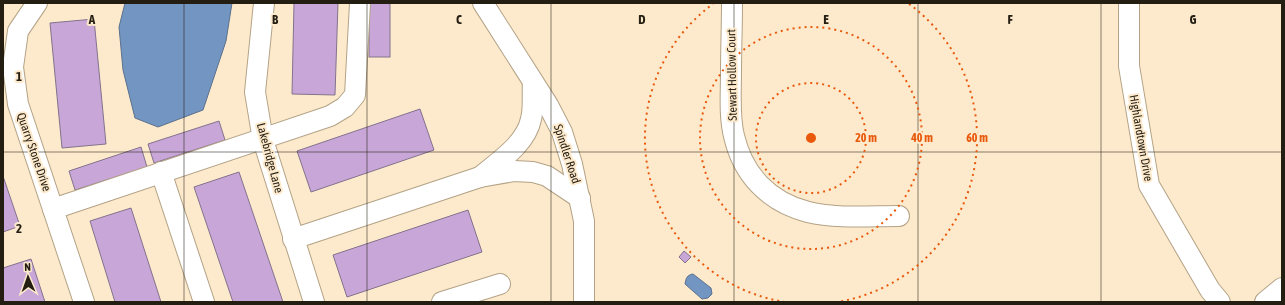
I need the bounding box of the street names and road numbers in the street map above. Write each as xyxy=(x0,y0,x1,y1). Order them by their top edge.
street label: Stewart Hollow Court xyxy=(724,28,740,121)
street label: Highlandtown Drive xyxy=(1126,94,1156,182)
street label: Quarry Stone Drive xyxy=(14,111,54,193)
street label: Lakebridge Lane xyxy=(254,121,286,195)
street label: Spindler Road xyxy=(551,123,583,185)

